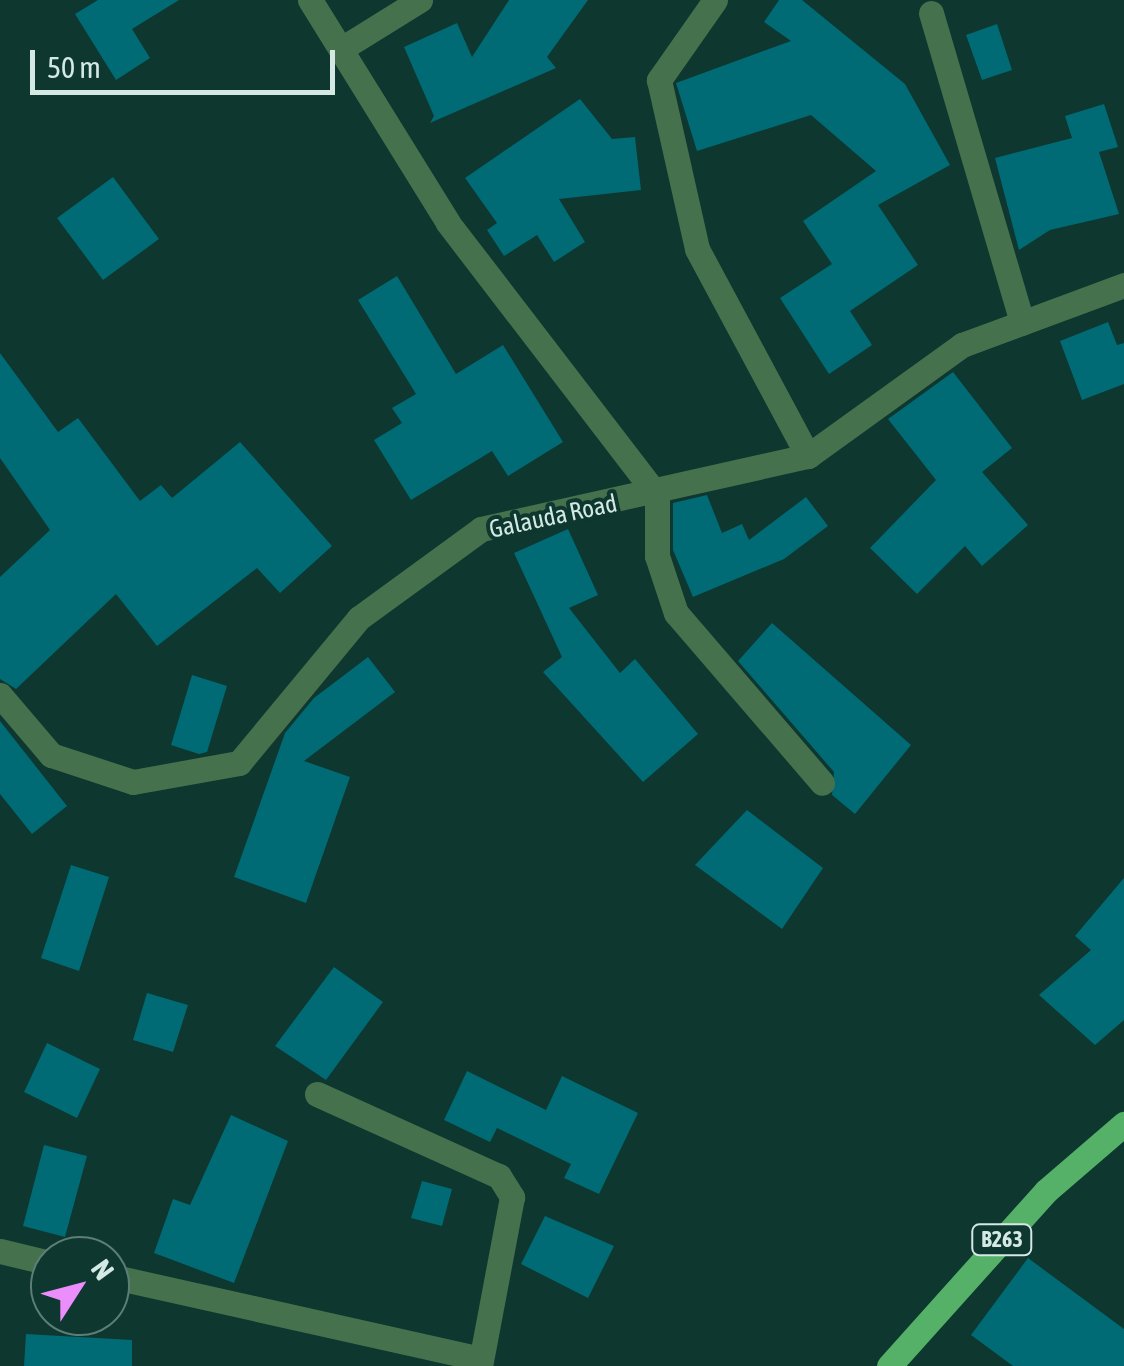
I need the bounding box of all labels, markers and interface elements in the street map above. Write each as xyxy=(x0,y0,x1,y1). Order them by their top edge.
scale bar xyxy=(35,30,340,92)
text: 50 m xyxy=(47,50,101,84)
street label: Galauda Road xyxy=(486,488,620,544)
road number: B263 xyxy=(970,1223,1034,1257)
north arrow xyxy=(30,1236,130,1336)
text: N xyxy=(85,1253,120,1286)

